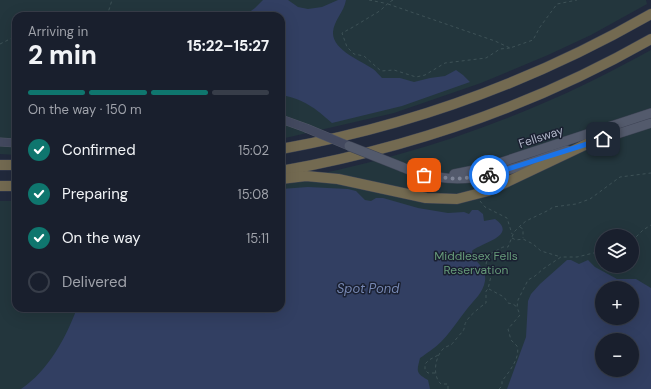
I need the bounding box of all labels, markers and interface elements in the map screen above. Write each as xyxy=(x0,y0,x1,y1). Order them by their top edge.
text: Arriving in xyxy=(28,23,88,40)
text: 15:22–15:27 xyxy=(187,36,269,56)
text: 2 min xyxy=(28,38,97,72)
text: On the way · 150 m xyxy=(28,101,142,118)
street label: Fellsway xyxy=(517,122,566,152)
pin xyxy=(586,122,620,156)
icon: home xyxy=(592,128,614,150)
icon: check xyxy=(28,139,50,161)
text: Confirmed xyxy=(62,140,136,160)
text: 15:02 xyxy=(238,142,269,159)
courier xyxy=(469,155,509,195)
pin xyxy=(407,158,441,192)
icon: bag xyxy=(413,164,435,186)
icon: bike xyxy=(478,164,500,186)
icon: check xyxy=(28,183,50,205)
text: Preparing xyxy=(62,184,128,204)
text: 15:08 xyxy=(238,186,269,203)
icon: check xyxy=(28,227,50,249)
text: On the way xyxy=(62,228,141,248)
map controls xyxy=(595,229,639,377)
button: layers xyxy=(595,229,639,273)
text: 15:11 xyxy=(246,230,269,247)
park label: Middlesex Fells Reservation xyxy=(434,248,518,278)
text: Delivered xyxy=(62,272,127,292)
water label: Spot Pond xyxy=(337,280,400,297)
button: + xyxy=(595,281,639,325)
button: − xyxy=(595,333,639,377)

